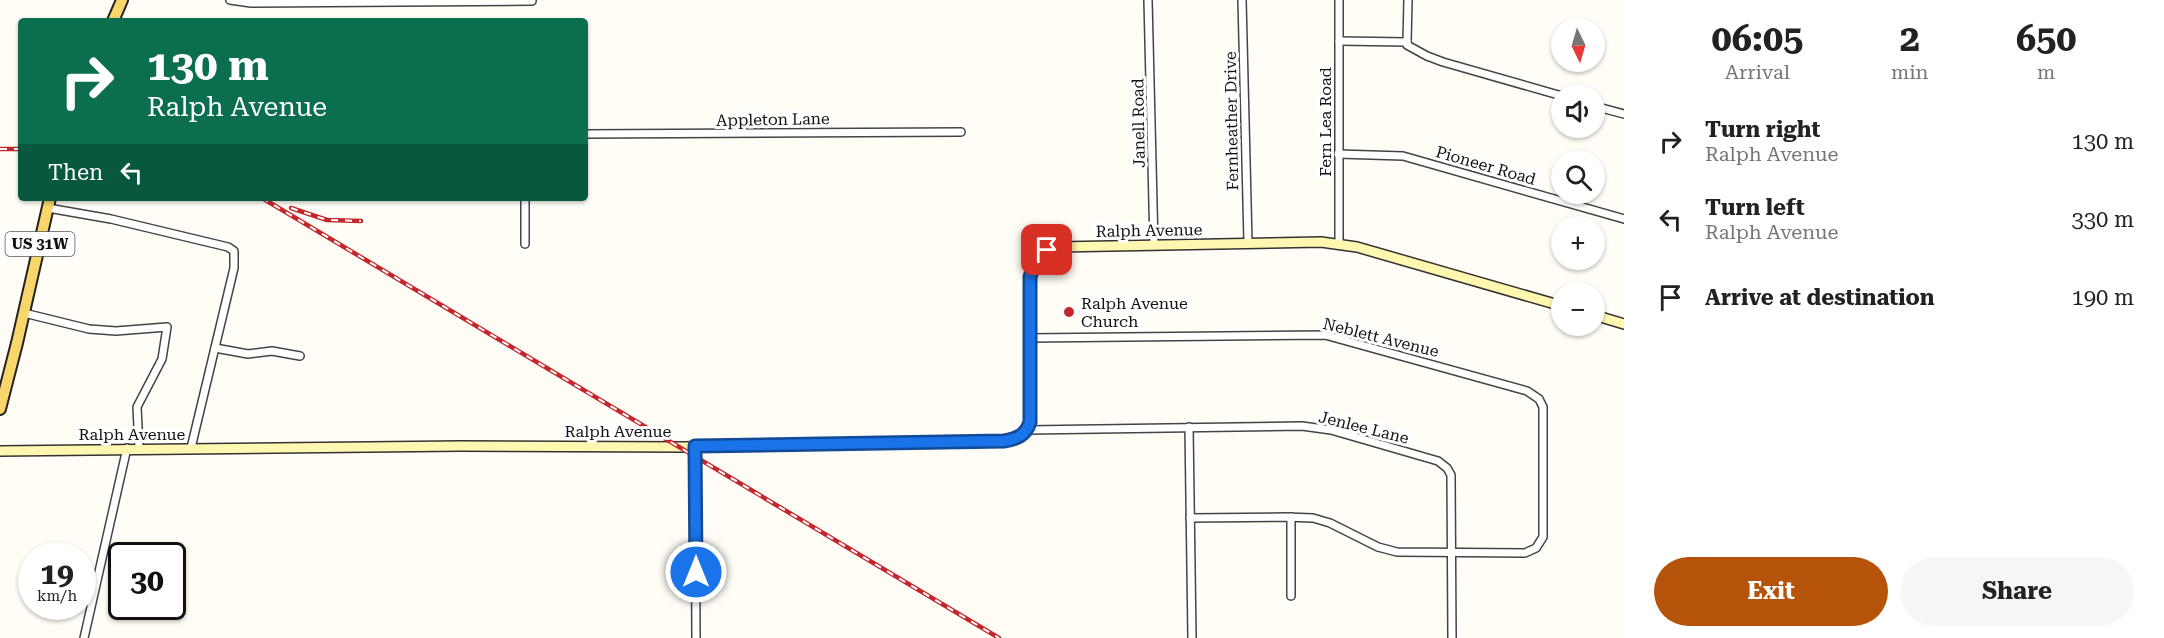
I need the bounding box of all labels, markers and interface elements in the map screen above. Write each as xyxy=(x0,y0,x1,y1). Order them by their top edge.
north arrow xyxy=(1551,18,1605,72)
map controls xyxy=(1551,18,1605,336)
text: 06:05 xyxy=(1712,18,1803,60)
text: 2 xyxy=(1900,18,1920,60)
text: 650 xyxy=(2016,18,2076,60)
text: 130 m xyxy=(147,41,269,90)
icon: right xyxy=(48,42,126,120)
street label: Fernheather Drive xyxy=(1221,51,1242,191)
text: Arrival xyxy=(1725,60,1790,84)
text: min xyxy=(1891,60,1928,84)
text: m xyxy=(2037,60,2055,84)
street label: Fern Lea Road xyxy=(1316,67,1335,177)
street label: Janell Road xyxy=(1128,78,1149,168)
button: sound xyxy=(1551,84,1605,138)
text: Ralph Avenue xyxy=(147,91,327,123)
street label: Appleton Lane xyxy=(716,109,830,130)
text: Turn right xyxy=(1705,117,1820,142)
icon: right xyxy=(1654,125,1687,158)
text: 130 m xyxy=(2071,129,2134,154)
street label: Pioneer Road xyxy=(1434,142,1538,189)
text: Ralph Avenue xyxy=(1705,142,1838,166)
button: search xyxy=(1551,150,1605,204)
icon: left xyxy=(115,156,148,189)
text: Then xyxy=(48,160,103,185)
text: Turn left xyxy=(1705,195,1805,220)
icon: left xyxy=(1654,203,1687,236)
text: 330 m xyxy=(2071,207,2134,232)
button: + xyxy=(1551,216,1605,270)
street label: Ralph Avenue xyxy=(1095,220,1203,241)
text: Ralph Avenue xyxy=(1705,220,1838,244)
pin xyxy=(1021,224,1072,275)
road number: US 31W xyxy=(6,232,74,256)
icon: arrive xyxy=(1030,233,1063,266)
icon: arrive xyxy=(1654,281,1687,314)
button: − xyxy=(1551,282,1605,336)
text: Arrive at destination xyxy=(1705,285,1934,310)
text: 190 m xyxy=(2071,285,2134,310)
place label: Ralph Avenue Church xyxy=(1081,294,1188,331)
marker: Ralph Avenue Church xyxy=(1062,305,1076,319)
street label: Neblett Avenue xyxy=(1321,314,1441,361)
street label: Jenlee Lane xyxy=(1317,407,1411,448)
street label: Ralph Avenue xyxy=(565,422,672,441)
street label: Ralph Avenue xyxy=(79,425,186,444)
position arrow xyxy=(664,540,728,604)
speed limit sign: 30 xyxy=(108,542,186,620)
text: 19 xyxy=(40,556,74,591)
button: Exit xyxy=(1654,557,1888,626)
button: Share xyxy=(1900,557,2134,626)
text: km/h xyxy=(37,587,77,605)

